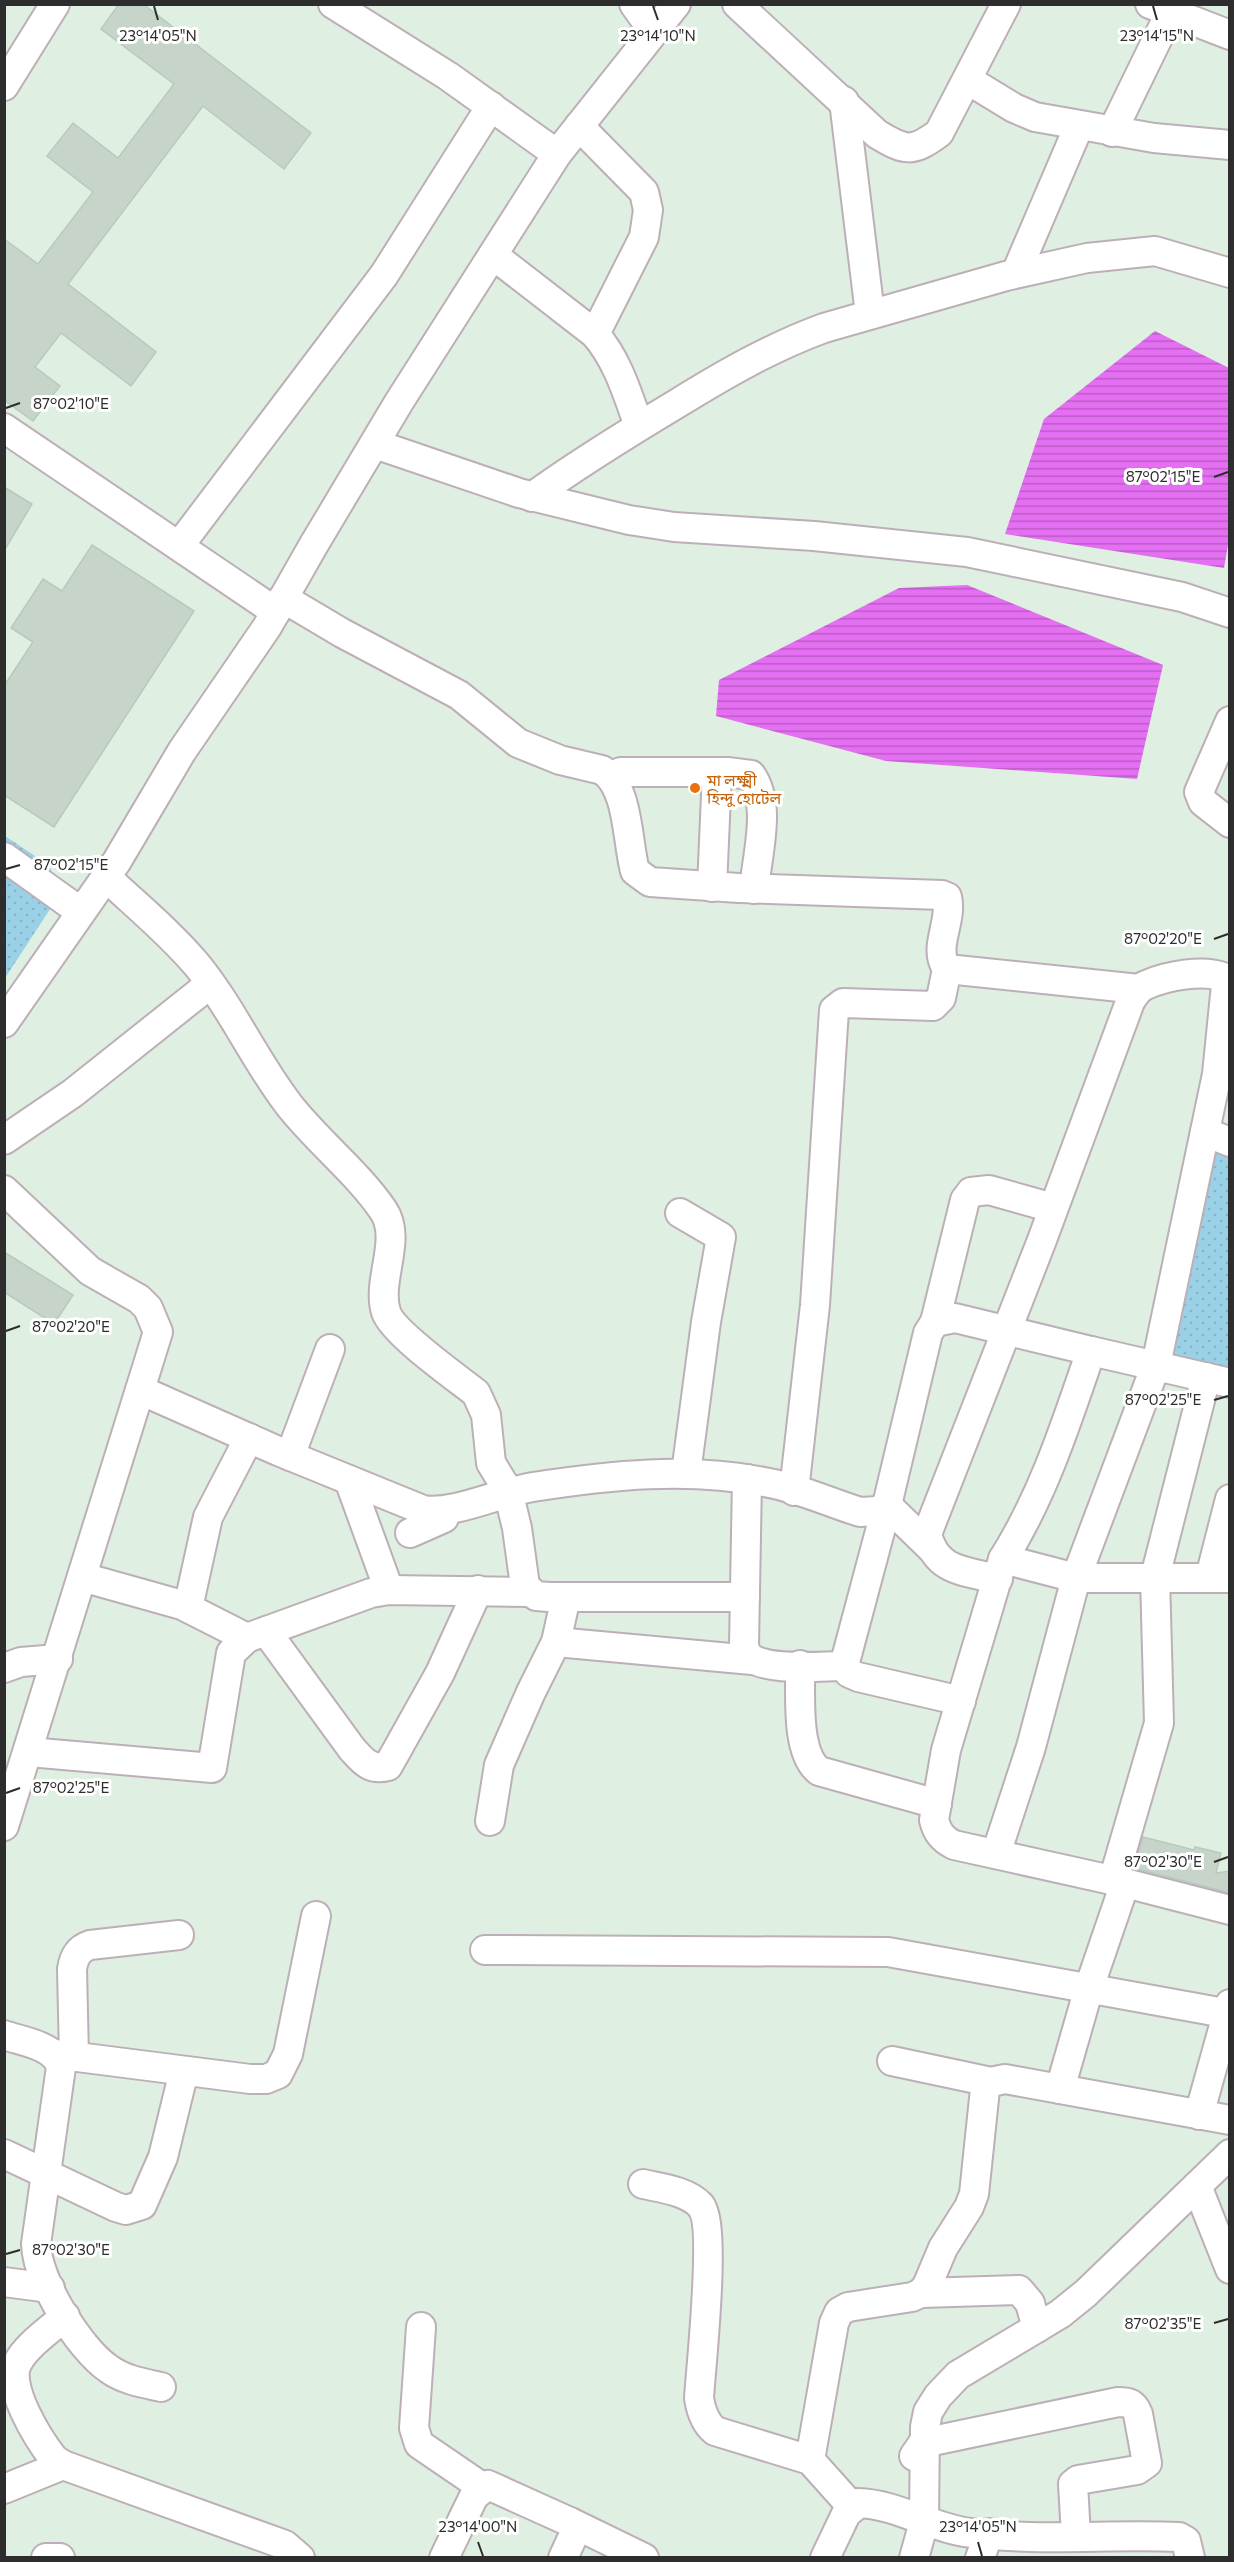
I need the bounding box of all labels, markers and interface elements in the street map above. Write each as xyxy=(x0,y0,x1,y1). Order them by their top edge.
text: 23°14'05"N xyxy=(119,26,197,44)
text: 23°14'10"N xyxy=(620,26,696,44)
text: 23°14'15"N xyxy=(1120,26,1194,44)
text: 87°02'10"E xyxy=(33,394,109,412)
text: 87°02'15"E xyxy=(1126,467,1200,485)
place label: মা লক্ষ্মী হিন্দু হোটেল xyxy=(706,770,782,807)
marker: মা লক্ষ্মী হিন্দু হোটেল xyxy=(688,781,702,795)
text: 87°02'15"E xyxy=(34,855,108,873)
text: 87°02'20"E xyxy=(1124,929,1202,947)
text: 87°02'20"E xyxy=(32,1317,110,1335)
text: 87°02'25"E xyxy=(1125,1390,1201,1408)
text: 87°02'25"E xyxy=(33,1778,109,1796)
text: 87°02'30"E xyxy=(1124,1852,1202,1870)
text: 87°02'30"E xyxy=(32,2240,110,2258)
text: 87°02'35"E xyxy=(1125,2314,1202,2332)
text: 23°14'00"N xyxy=(439,2517,517,2535)
text: 23°14'05"N xyxy=(939,2517,1017,2535)

